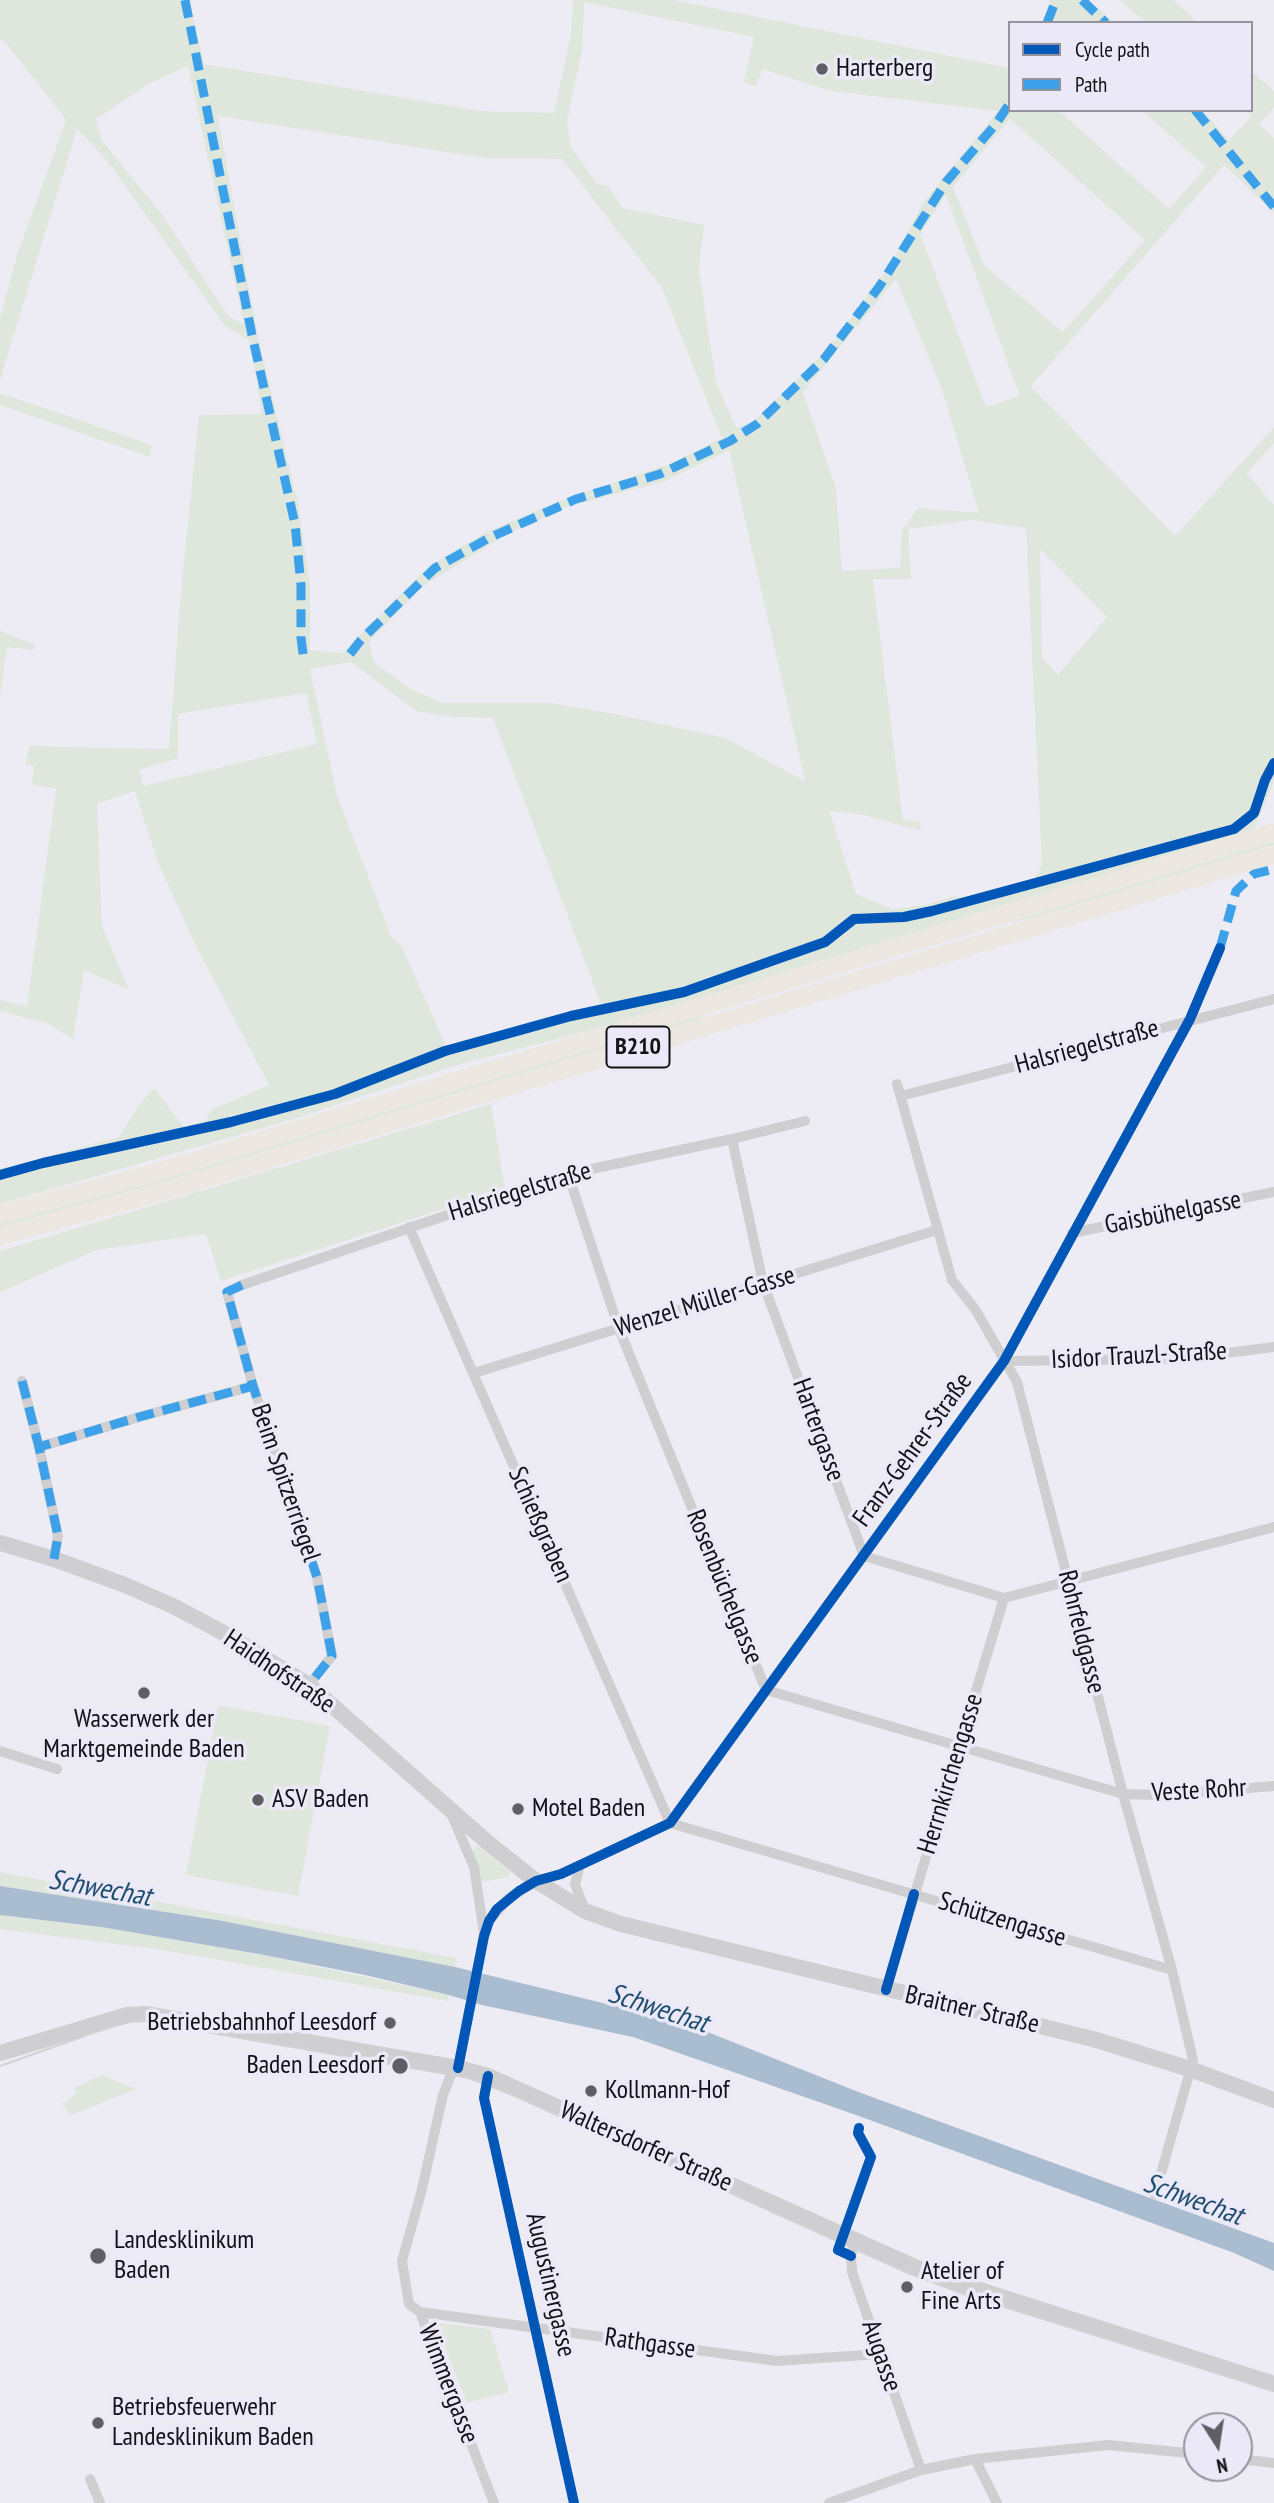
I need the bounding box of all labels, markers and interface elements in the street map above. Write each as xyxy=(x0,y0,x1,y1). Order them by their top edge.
legend xyxy=(1008,21,1253,112)
text: Cycle path xyxy=(1075,36,1150,63)
place label: Harterberg xyxy=(836,53,933,85)
marker: Harterberg xyxy=(814,61,830,77)
text: Path xyxy=(1075,71,1107,98)
street label: Halsriegelstraße xyxy=(1012,1013,1162,1081)
road number: B210 xyxy=(606,1027,670,1068)
street label: Halsriegelstraße xyxy=(445,1156,595,1228)
street label: Gaisbühelgasse xyxy=(1102,1184,1244,1242)
street label: Wenzel Müller-Gasse xyxy=(611,1260,799,1344)
street label: Isidor Trauzl-Straße xyxy=(1050,1336,1228,1376)
street label: Franz-Gehrer-Straße xyxy=(847,1367,979,1533)
street label: Hartergasse xyxy=(785,1374,851,1486)
street label: Beim Spitzerriegel xyxy=(243,1400,327,1566)
street label: Schießgraben xyxy=(501,1462,579,1588)
street label: Rosenbüchelgasse xyxy=(679,1505,769,1669)
street label: Rohrfeldgasse xyxy=(1051,1567,1111,1697)
street label: Haidhofstraße xyxy=(218,1623,340,1721)
marker: Wasserwerk der Marktgemeinde Baden xyxy=(136,1685,152,1701)
street label: Herrnkirchengasse xyxy=(912,1690,990,1858)
place label: Wasserwerk der Marktgemeinde Baden xyxy=(43,1704,245,1766)
street label: Veste Rohr xyxy=(1151,1773,1247,1809)
place label: ASV Baden xyxy=(272,1784,369,1816)
marker: ASV Baden xyxy=(250,1792,266,1808)
place label: Motel Baden xyxy=(532,1793,645,1825)
marker: Motel Baden xyxy=(510,1801,526,1817)
water label: Schwechat xyxy=(46,1864,154,1914)
street label: Schützengasse xyxy=(935,1886,1069,1954)
water label: Schwechat xyxy=(604,1977,712,2041)
street label: Braitner Straße xyxy=(902,1979,1042,2041)
place label: Betriebsbahnhof Leesdorf xyxy=(147,2007,376,2039)
marker: Betriebsbahnhof Leesdorf xyxy=(382,2015,398,2031)
place label: Baden Leesdorf xyxy=(246,2050,384,2082)
marker: Baden Leesdorf xyxy=(390,2056,410,2076)
place label: Kollmann-Hof xyxy=(605,2075,729,2107)
marker: Kollmann-Hof xyxy=(583,2083,599,2099)
street label: Waltersdorfer Straße xyxy=(555,2095,737,2199)
water label: Schwechat xyxy=(1139,2167,1247,2233)
street label: Augustinergasse xyxy=(518,2210,582,2360)
place label: Landesklinikum Baden xyxy=(114,2225,254,2286)
marker: Landesklinikum Baden xyxy=(88,2246,108,2266)
place label: Atelier of Fine Arts xyxy=(921,2256,1003,2318)
marker: Atelier of Fine Arts xyxy=(899,2279,915,2295)
street label: Augasse xyxy=(854,2316,908,2396)
street label: Wimmergasse xyxy=(411,2320,485,2448)
street label: Rathgasse xyxy=(603,2322,697,2366)
place label: Betriebsfeuerwehr Landesklinikum Baden xyxy=(112,2392,314,2454)
north arrow xyxy=(1183,2412,1253,2482)
marker: Betriebsfeuerwehr Landesklinikum Baden xyxy=(90,2415,106,2431)
text: N xyxy=(1214,2453,1229,2478)

